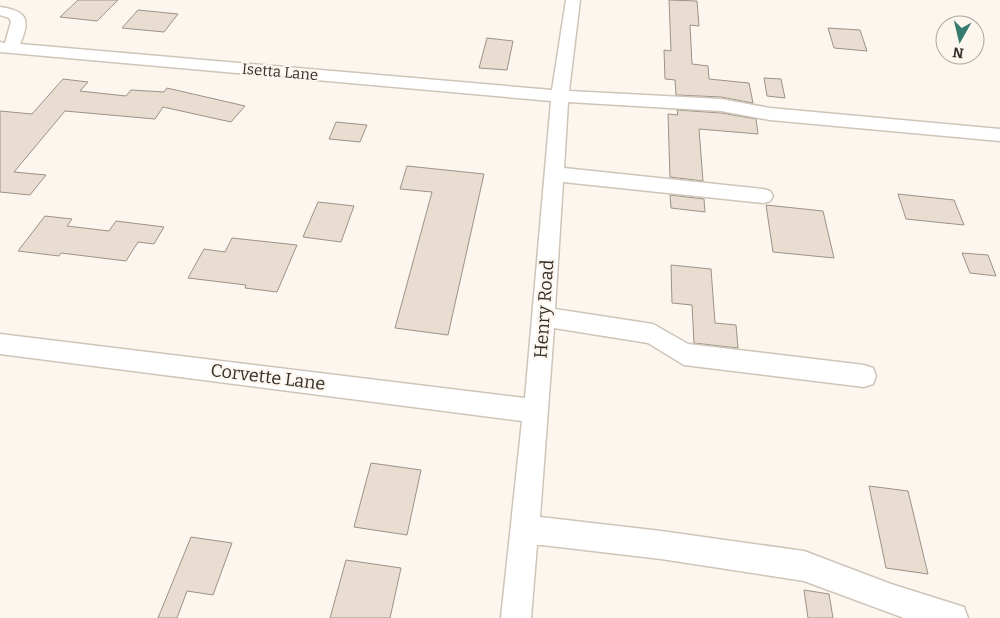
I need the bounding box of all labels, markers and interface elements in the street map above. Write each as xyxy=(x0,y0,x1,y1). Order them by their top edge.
north arrow xyxy=(935,15,985,65)
text: N xyxy=(952,43,965,62)
street label: Isetta Lane xyxy=(241,60,319,84)
street label: Henry Road xyxy=(530,259,558,359)
street label: Corvette Lane xyxy=(209,359,327,395)

